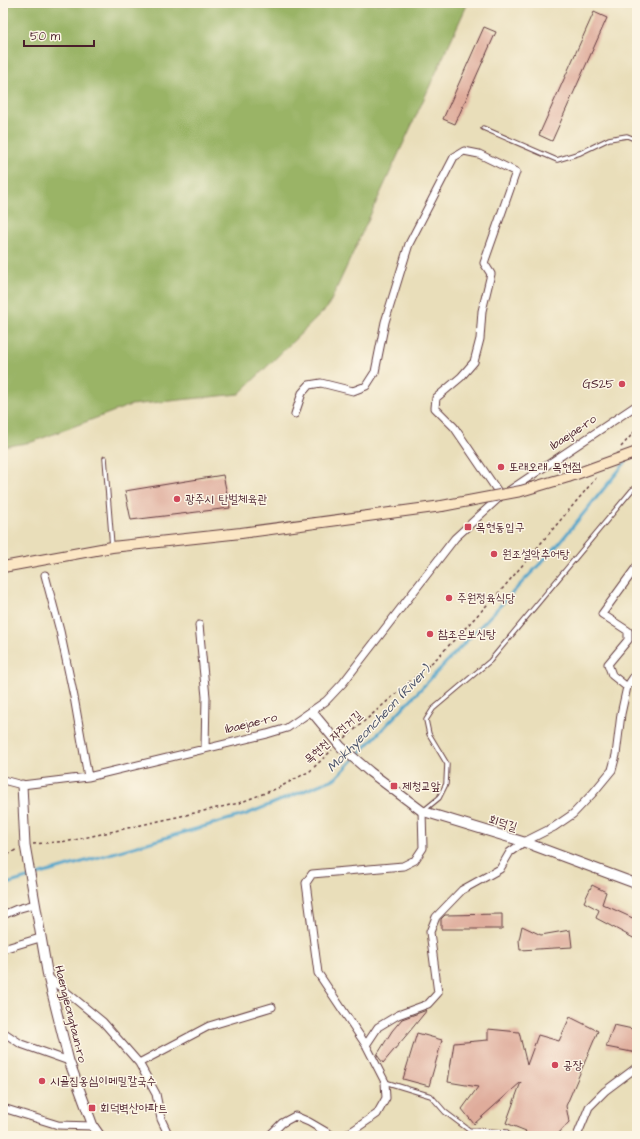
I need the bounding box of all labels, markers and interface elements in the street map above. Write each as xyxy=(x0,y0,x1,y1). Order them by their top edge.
scale bar xyxy=(24,22,94,48)
text: 50 m xyxy=(30,28,61,45)
place label: GS25 xyxy=(583,376,614,393)
marker: GS25 xyxy=(617,379,627,389)
street label: Ibaejae-ro xyxy=(547,410,600,454)
place label: 또래오래 목현점 xyxy=(509,459,581,476)
marker: 또래오래 목현점 xyxy=(496,462,506,472)
place label: 광주시 탄벌체육관 xyxy=(185,491,267,508)
marker: 광주시 탄벌체육관 xyxy=(172,494,182,504)
place label: 목현동입구 xyxy=(476,519,525,536)
marker: 목현동입구 xyxy=(463,522,473,532)
place label: 원조설악추어탕 xyxy=(502,546,570,563)
marker: 원조설악추어탕 xyxy=(489,549,499,559)
place label: 주원정육식당 xyxy=(457,590,515,607)
marker: 주원정육식당 xyxy=(444,593,454,603)
place label: 참조은보신탕 xyxy=(438,626,496,643)
marker: 참조은보신탕 xyxy=(425,629,435,639)
water label: Mokhyeoncheon (River) xyxy=(323,660,436,777)
street label: 목현천 자전거길 xyxy=(301,707,366,768)
street label: Ibaejae-ro xyxy=(223,709,279,738)
place label: 제청교앞 xyxy=(402,778,441,795)
marker: 제청교앞 xyxy=(389,781,399,791)
street label: 회덕길 xyxy=(487,811,520,836)
street label: Haengjeongtaun-ro xyxy=(49,964,91,1065)
place label: 공장 xyxy=(563,1057,583,1074)
marker: 공장 xyxy=(550,1060,560,1070)
place label: 시골집옹심이메밀칼국수 xyxy=(50,1073,157,1090)
marker: 시골집옹심이메밀칼국수 xyxy=(37,1076,47,1086)
place label: 회덕벽산아파트 xyxy=(100,1100,168,1117)
marker: 회덕벽산아파트 xyxy=(87,1103,97,1113)

